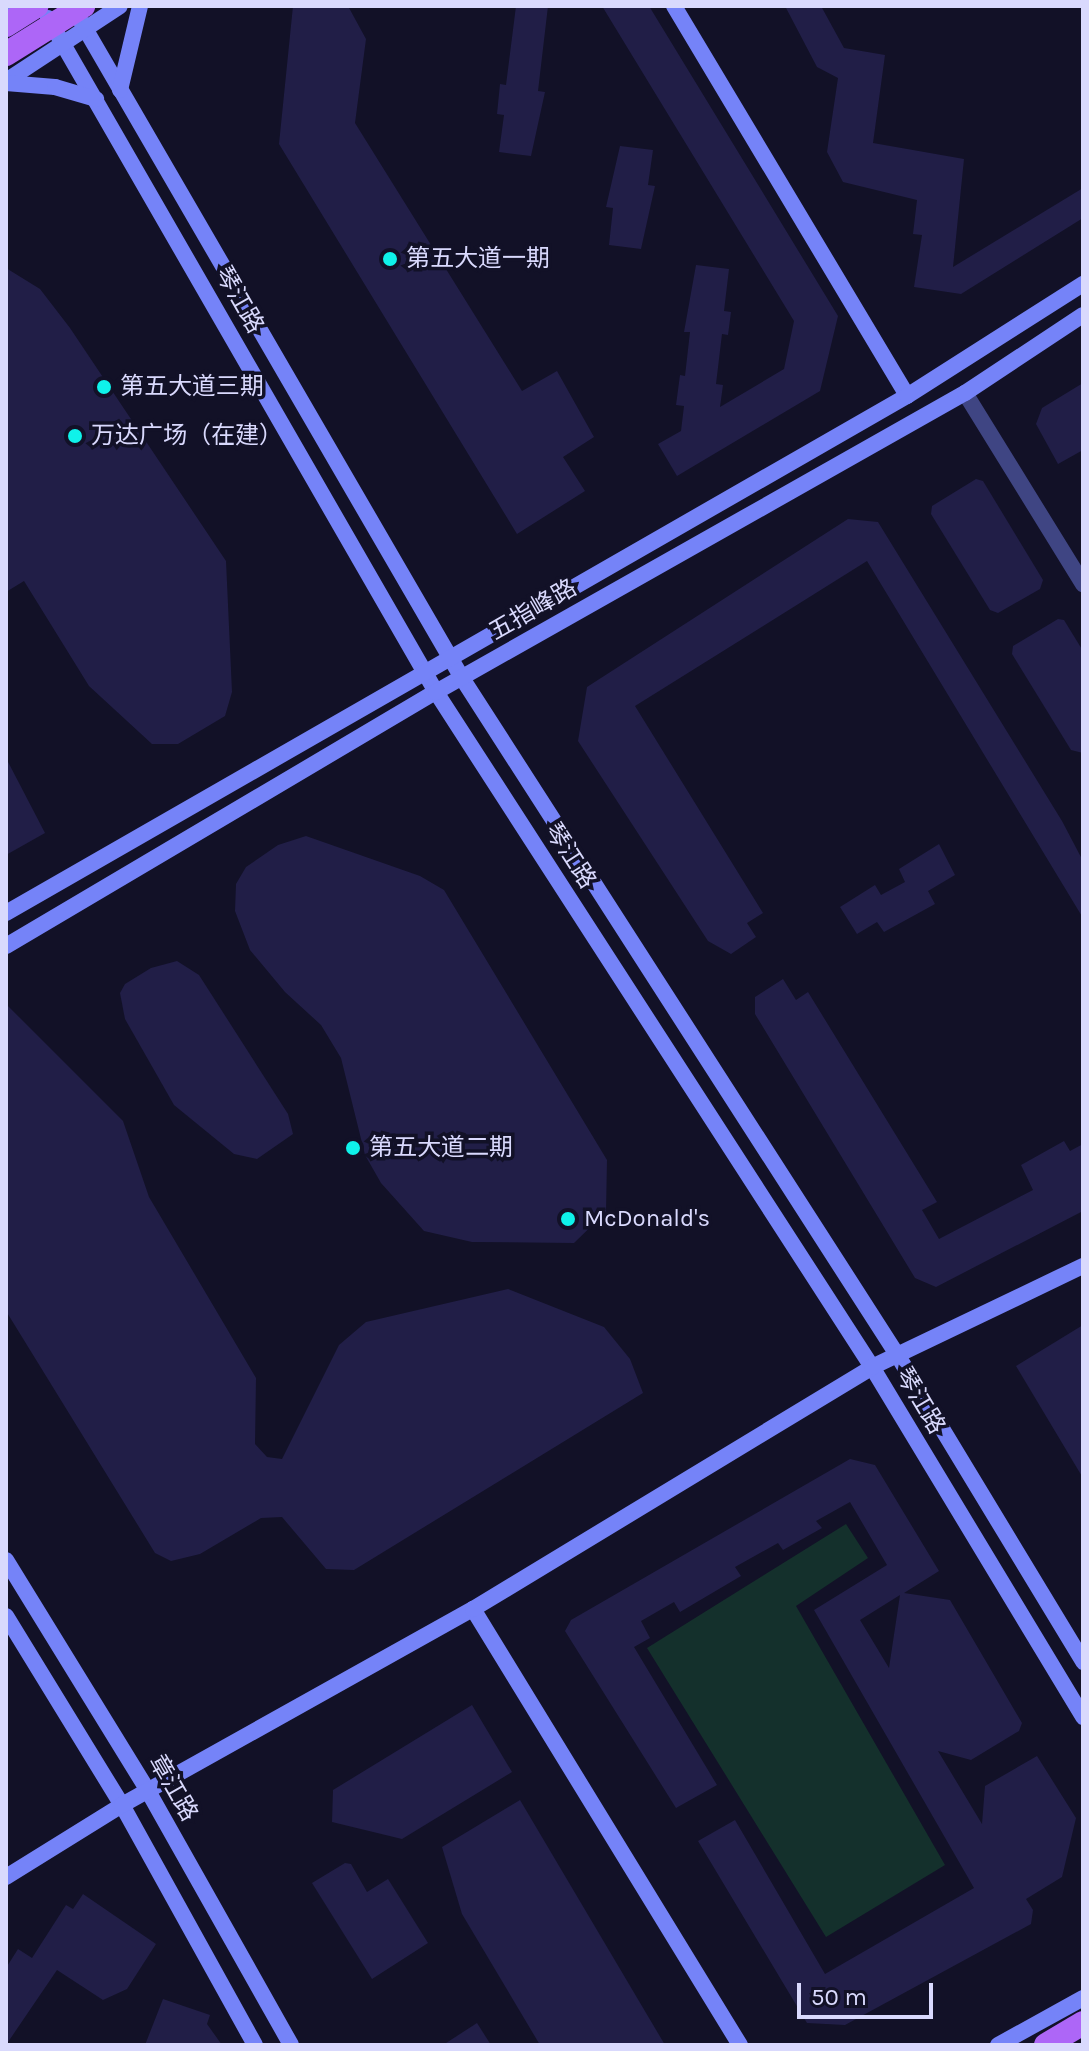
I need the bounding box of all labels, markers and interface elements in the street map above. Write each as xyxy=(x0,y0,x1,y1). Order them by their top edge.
place label: 第五大道一期 xyxy=(406,245,550,273)
marker: 第五大道一期 xyxy=(381,250,399,268)
street label: 琴江路 xyxy=(209,262,269,338)
place label: 第五大道三期 xyxy=(120,373,264,401)
marker: 第五大道三期 xyxy=(95,378,113,396)
place label: 万达广场（在建） xyxy=(91,422,283,450)
marker: 万达广场（在建） xyxy=(66,427,84,445)
street label: 五指峰路 xyxy=(484,574,582,646)
street label: 琴江路 xyxy=(538,818,602,894)
place label: 第五大道二期 xyxy=(369,1134,513,1162)
marker: 第五大道二期 xyxy=(344,1139,362,1157)
place label: McDonald's xyxy=(584,1205,710,1233)
marker: McDonald's xyxy=(559,1210,577,1228)
street label: 琴江路 xyxy=(889,1363,951,1439)
street label: 章江路 xyxy=(143,1750,203,1826)
scale bar xyxy=(801,1967,937,2017)
text: 50 m xyxy=(811,1983,867,2011)

